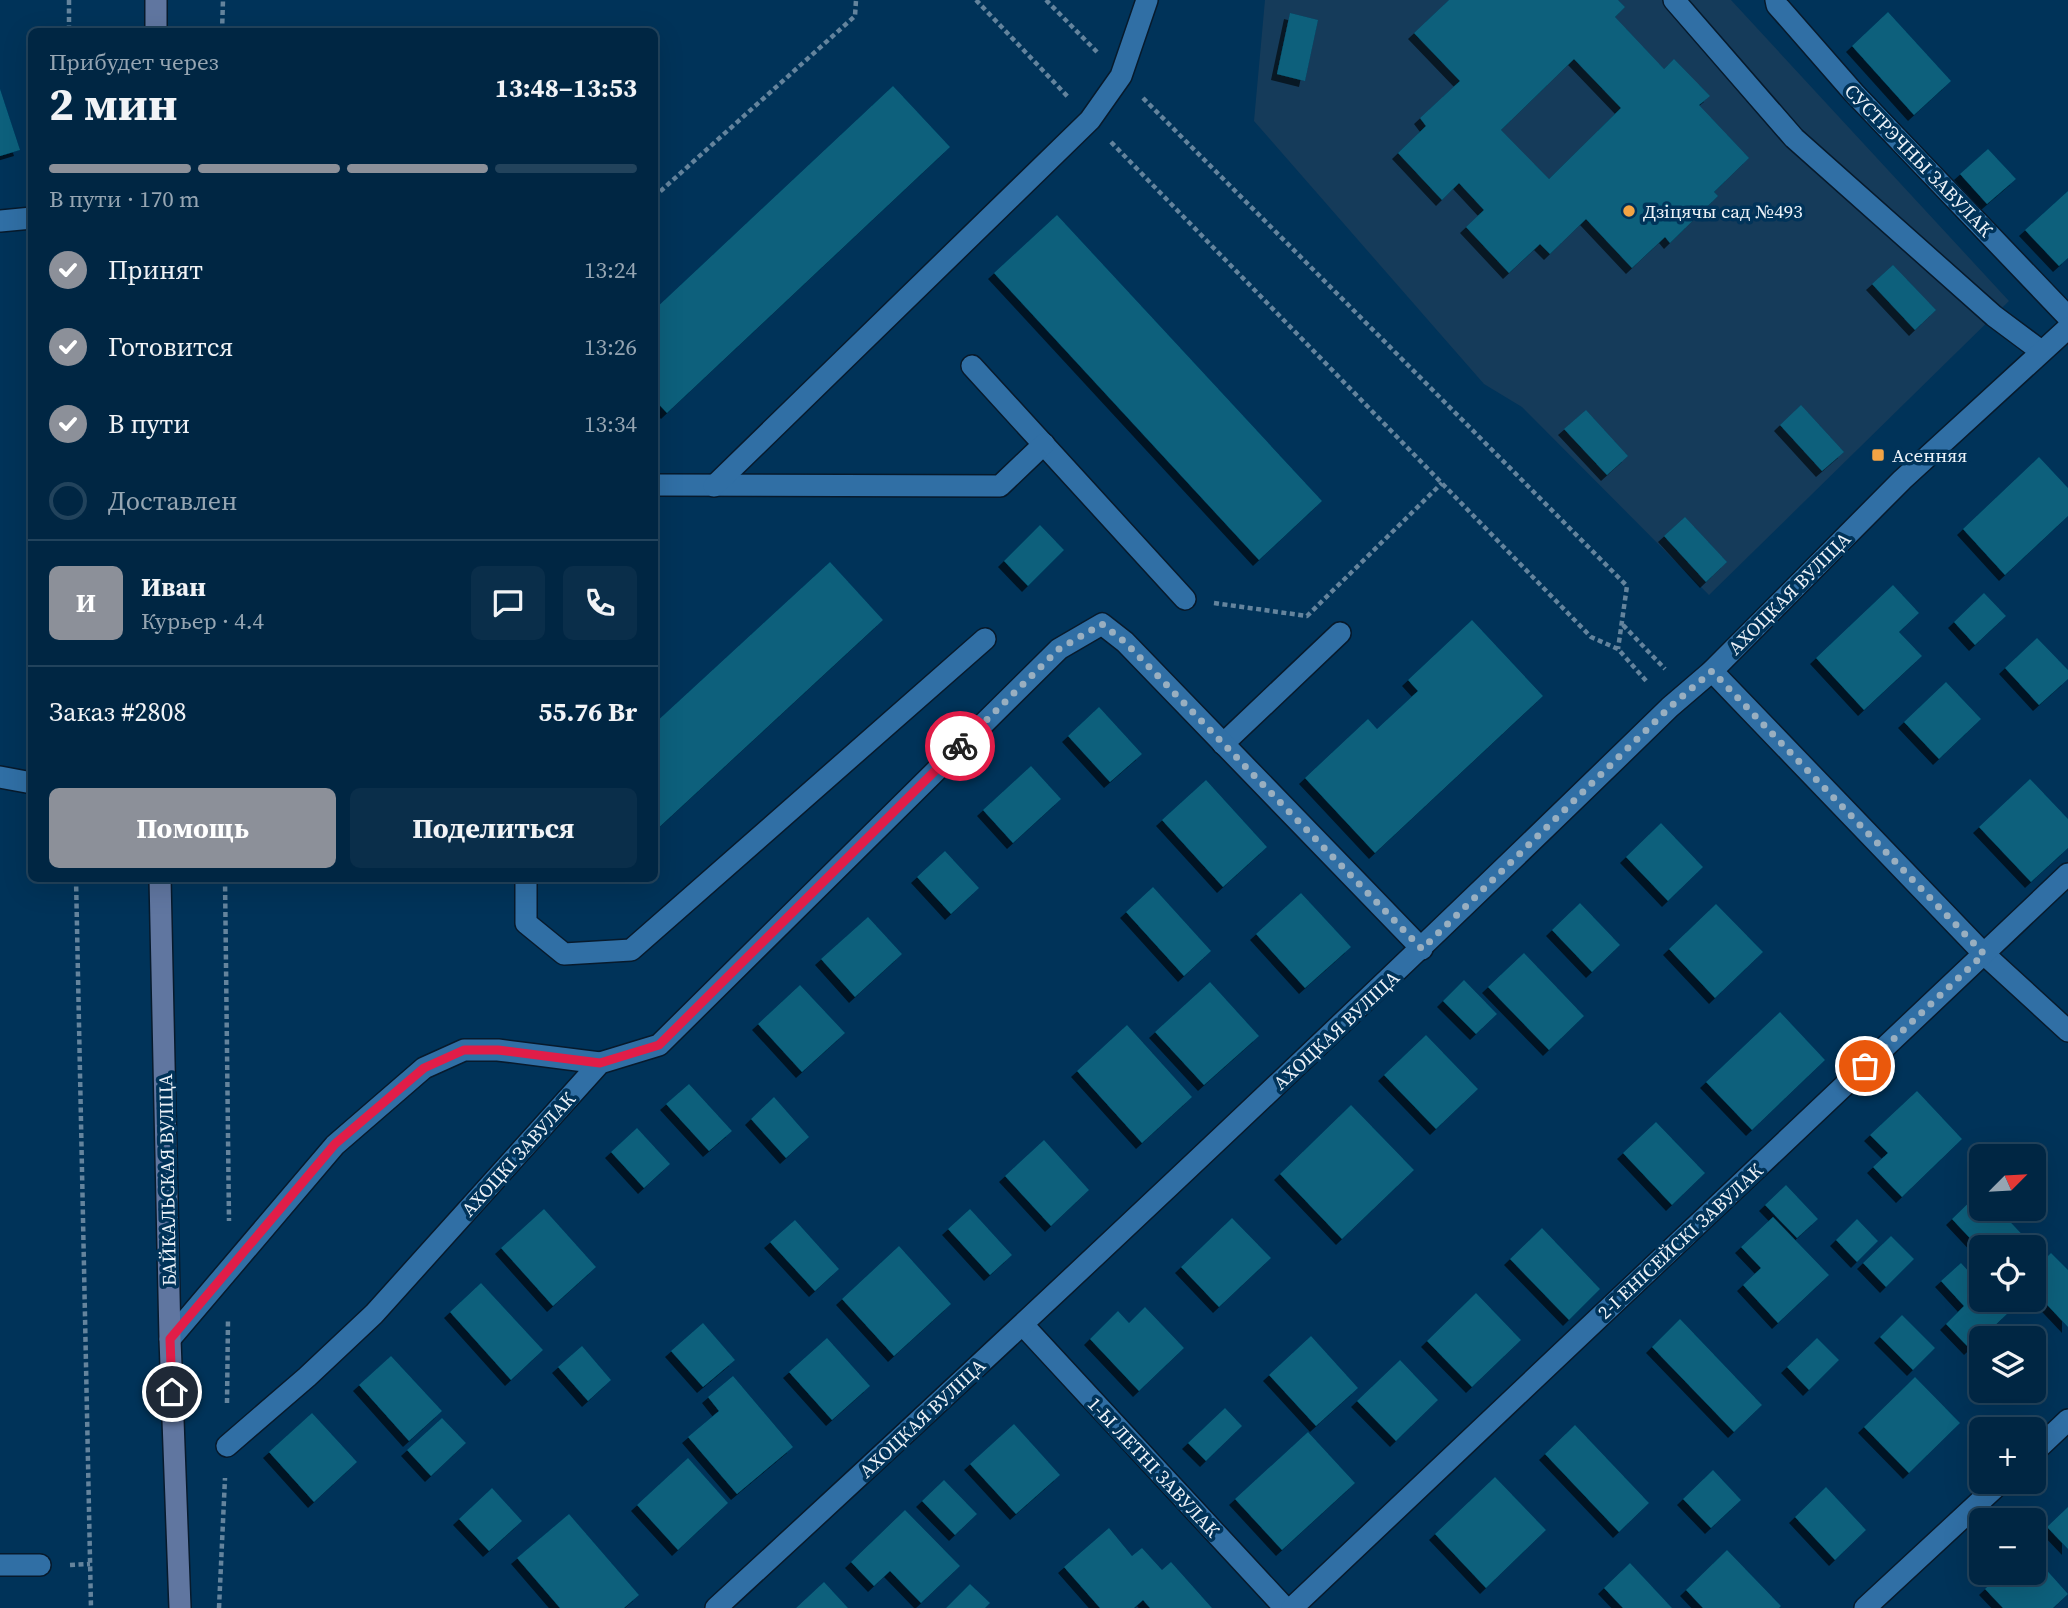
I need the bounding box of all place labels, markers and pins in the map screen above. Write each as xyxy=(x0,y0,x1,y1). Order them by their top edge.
place label: Дзіцячы сад №493 xyxy=(1643,198,1803,224)
marker: Дзіцячы сад №493 xyxy=(1621,203,1637,219)
place label: Асенняя xyxy=(1892,442,1967,468)
marker: Асенняя xyxy=(1870,447,1886,463)
pin xyxy=(1835,1036,1895,1096)
pin xyxy=(142,1362,202,1422)

